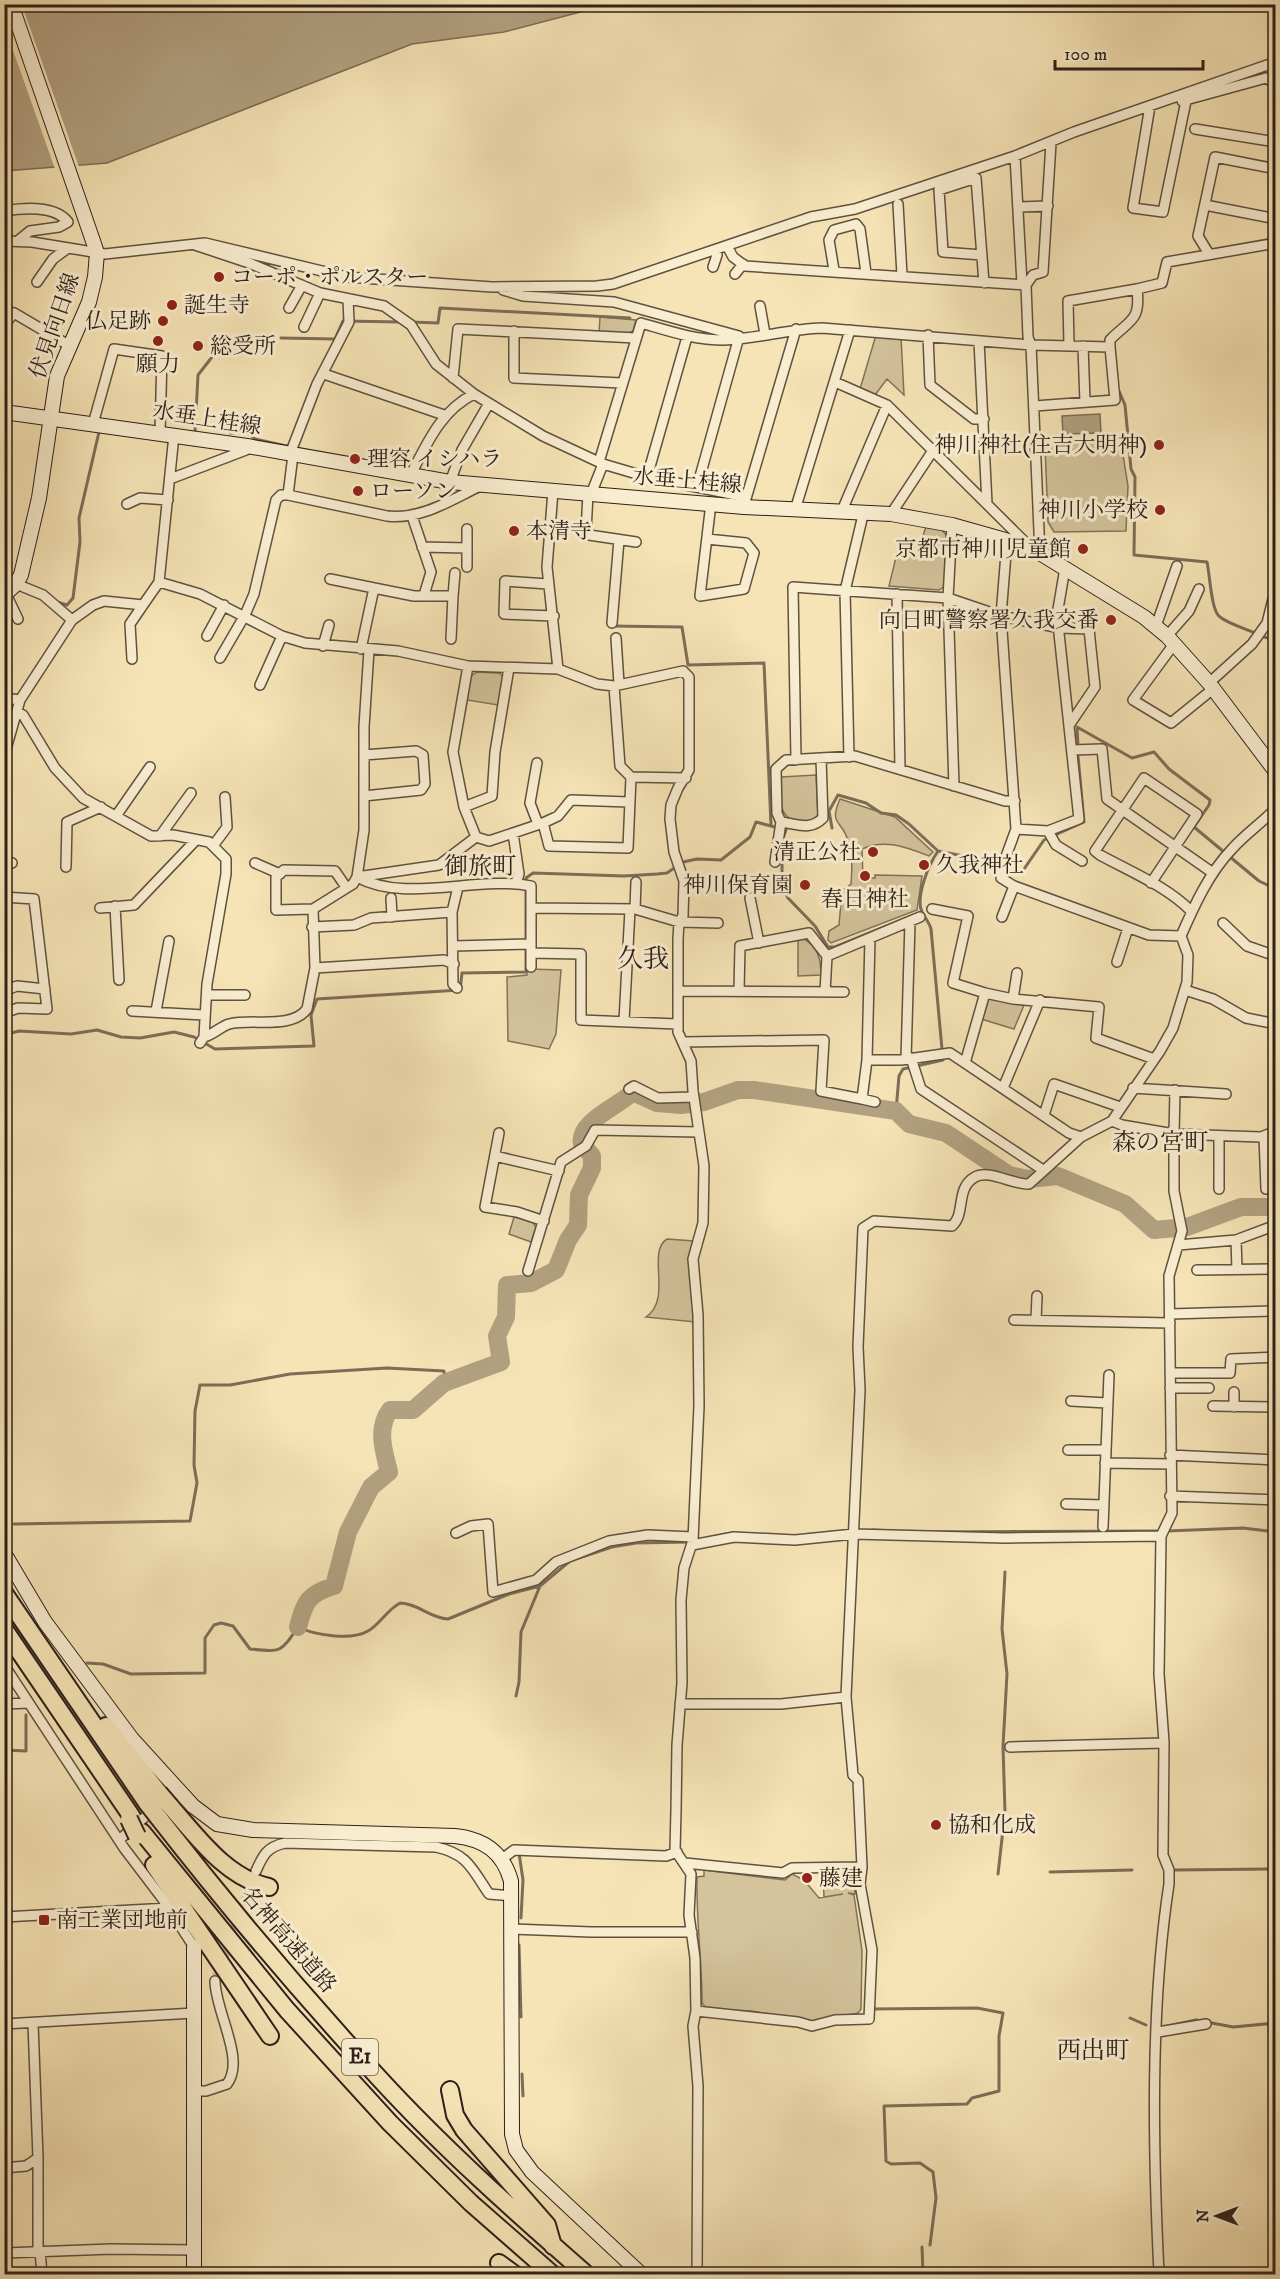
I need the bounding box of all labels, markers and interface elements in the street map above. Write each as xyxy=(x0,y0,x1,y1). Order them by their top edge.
scale bar xyxy=(1055,33,1204,71)
text: 100 m xyxy=(1064,44,1107,66)
place label: コーポ・ポルスター xyxy=(231,264,428,291)
street label: 伏見向日線 xyxy=(24,270,86,382)
marker: コーポ・ポルスター xyxy=(212,270,226,284)
place label: 誕生寺 xyxy=(184,292,250,319)
marker: 誕生寺 xyxy=(165,298,179,312)
place label: 仏足跡 xyxy=(85,308,151,335)
marker: 仏足跡 xyxy=(156,314,170,328)
place label: 総受所 xyxy=(210,333,276,360)
marker: 願力 xyxy=(151,334,165,348)
marker: 総受所 xyxy=(191,339,205,353)
place label: 願力 xyxy=(136,351,180,378)
street label: 水垂上桂線 xyxy=(151,397,263,441)
place label: 神川神社(住吉大明神) xyxy=(934,432,1147,459)
marker: 神川神社(住吉大明神) xyxy=(1152,438,1166,452)
place label: 理容 イシハラ xyxy=(367,446,502,473)
marker: 理容 イシハラ xyxy=(348,452,362,466)
street label: 水垂上桂線 xyxy=(631,463,743,499)
place label: ローソン xyxy=(370,478,457,505)
marker: ローソン xyxy=(351,484,365,498)
place label: 神川小学校 xyxy=(1038,497,1148,524)
marker: 神川小学校 xyxy=(1153,503,1167,517)
place label: 本清寺 xyxy=(526,518,592,545)
marker: 本清寺 xyxy=(507,524,521,538)
place label: 京都市神川児童館 xyxy=(895,536,1071,563)
marker: 京都市神川児童館 xyxy=(1076,542,1090,556)
place label: 向日町警察署久我交番 xyxy=(879,607,1099,634)
marker: 向日町警察署久我交番 xyxy=(1104,613,1118,627)
place label: 清正公社 xyxy=(773,839,861,866)
marker: 清正公社 xyxy=(866,845,880,859)
district label: 御旅町 xyxy=(444,852,516,882)
place label: 久我神社 xyxy=(936,852,1024,879)
marker: 久我神社 xyxy=(917,858,931,872)
marker: 春日神社 xyxy=(858,869,872,883)
place label: 神川保育園 xyxy=(683,872,793,899)
marker: 神川保育園 xyxy=(798,878,812,892)
place label: 春日神社 xyxy=(821,886,909,913)
district label: 久我 xyxy=(617,943,669,976)
district label: 森の宮町 xyxy=(1112,1128,1208,1158)
place label: 協和化成 xyxy=(948,1812,1036,1839)
marker: 協和化成 xyxy=(929,1818,943,1832)
place label: 藤建 xyxy=(819,1865,863,1892)
marker: 藤建 xyxy=(800,1871,814,1885)
street label: 名神高速道路 xyxy=(235,1881,341,1999)
place label: 南工業団地前 xyxy=(56,1907,188,1934)
marker: 南工業団地前 xyxy=(37,1913,51,1927)
district label: 西出町 xyxy=(1057,2036,1129,2066)
road number: E1 xyxy=(342,2039,378,2075)
north arrow xyxy=(1187,2186,1247,2246)
text: N xyxy=(1193,2209,1213,2223)

